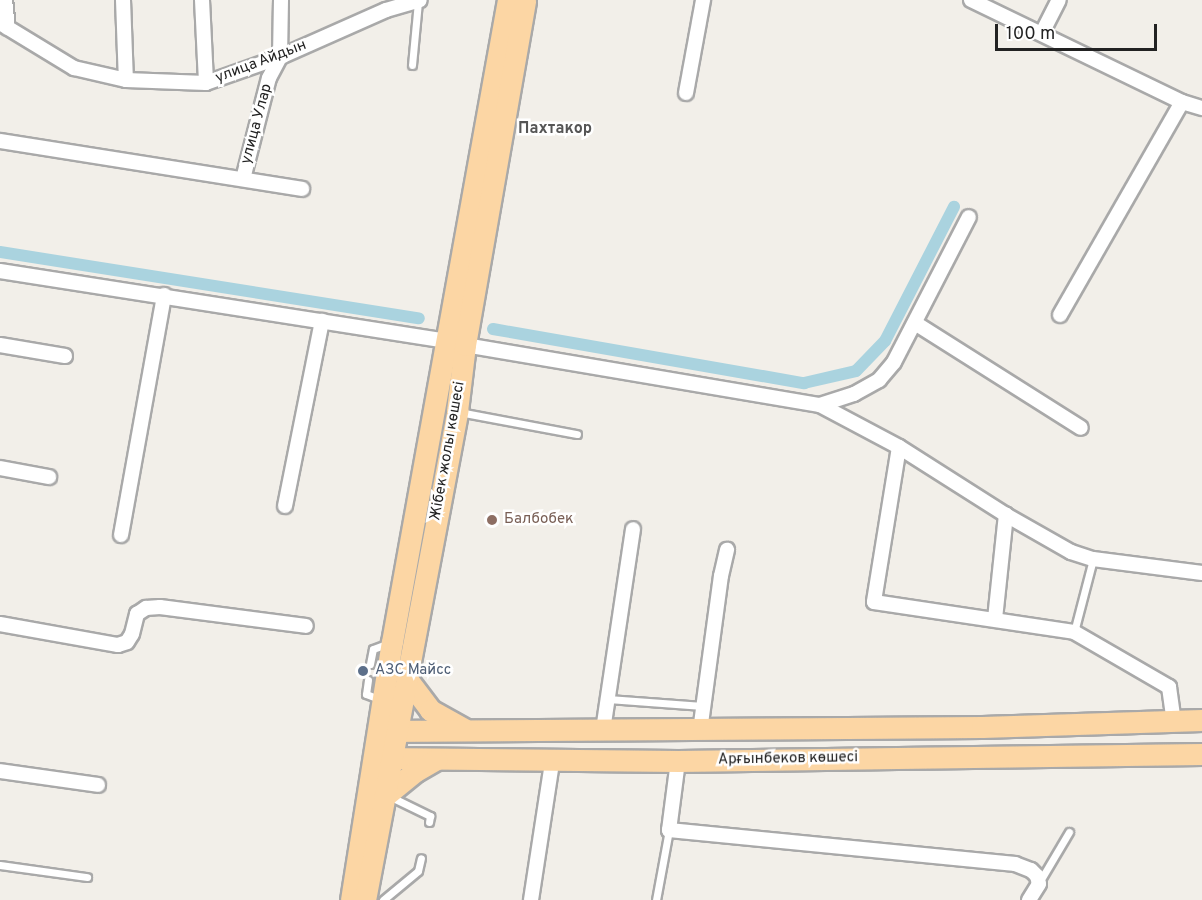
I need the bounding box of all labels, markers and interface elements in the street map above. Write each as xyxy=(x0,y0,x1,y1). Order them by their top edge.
scale bar xyxy=(998,12,1160,50)
text: 100 m xyxy=(1006,23,1055,46)
street label: улица Айдын xyxy=(213,36,309,88)
street label: улица Улар xyxy=(238,82,276,166)
district label: Пахтакор xyxy=(518,119,592,139)
street label: Жібек жолы көшесі xyxy=(427,380,469,522)
place label: Балбобек xyxy=(504,511,574,529)
marker: Балбобек xyxy=(485,513,499,527)
place label: АЗС Майсс xyxy=(375,662,451,680)
marker: АЗС Майсс xyxy=(356,664,370,678)
street label: Арғынбеков көшесі xyxy=(718,749,858,769)

